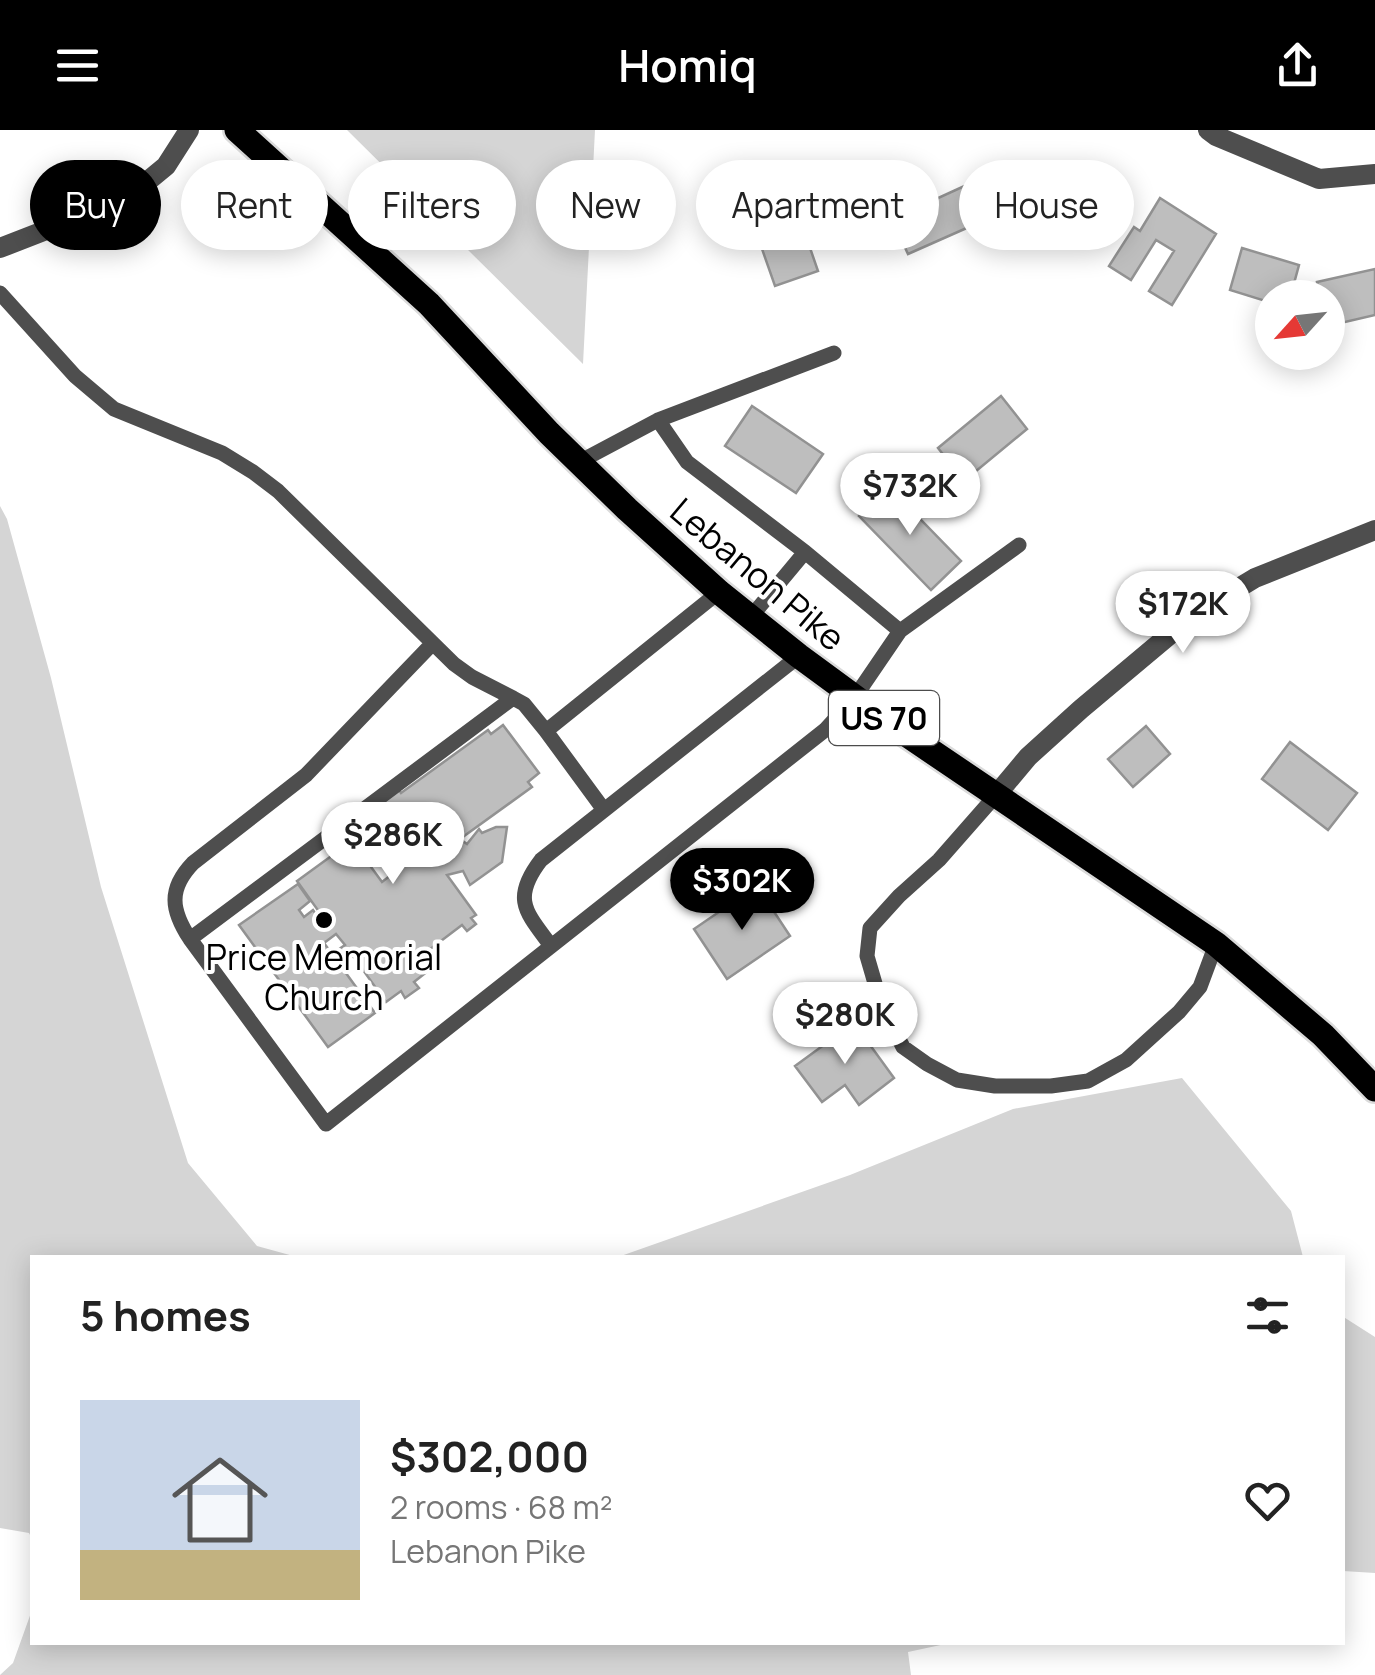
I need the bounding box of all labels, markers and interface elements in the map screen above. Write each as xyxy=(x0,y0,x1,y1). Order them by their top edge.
text: Homiq xyxy=(618,34,757,96)
icon: menu xyxy=(50,38,105,93)
icon: share xyxy=(1270,38,1325,93)
chip: Buy xyxy=(30,160,161,250)
chip: Rent xyxy=(181,160,328,250)
chip: Filters xyxy=(348,160,516,250)
chip: New xyxy=(536,160,676,250)
chip: Apartment xyxy=(696,160,939,250)
chip: House xyxy=(959,160,1134,250)
north arrow xyxy=(1255,280,1345,370)
map controls xyxy=(1255,280,1345,370)
pin: $732K xyxy=(840,453,980,538)
text: $732K xyxy=(862,463,958,507)
street label: Lebanon Pike xyxy=(660,487,856,661)
pin: $172K xyxy=(1113,571,1253,656)
text: $172K xyxy=(1138,581,1228,625)
road number: US 70 xyxy=(829,691,939,745)
pin: $286K xyxy=(323,802,463,887)
text: $286K xyxy=(343,812,443,856)
pin: $302K xyxy=(672,848,812,933)
text: $302K xyxy=(692,858,792,902)
marker: Price Memorial Church xyxy=(313,909,335,931)
place label: Price Memorial Church xyxy=(206,933,442,1021)
pin: $280K xyxy=(775,982,915,1067)
text: $280K xyxy=(795,992,895,1036)
text: 5 homes xyxy=(80,1286,251,1344)
icon: filters xyxy=(1240,1288,1295,1343)
text: $302,000 xyxy=(390,1427,589,1485)
icon: home xyxy=(160,1440,280,1560)
icon: heart xyxy=(1240,1473,1295,1528)
text: 2 rooms · 68 m² xyxy=(390,1485,612,1529)
text: Lebanon Pike xyxy=(390,1529,586,1573)

